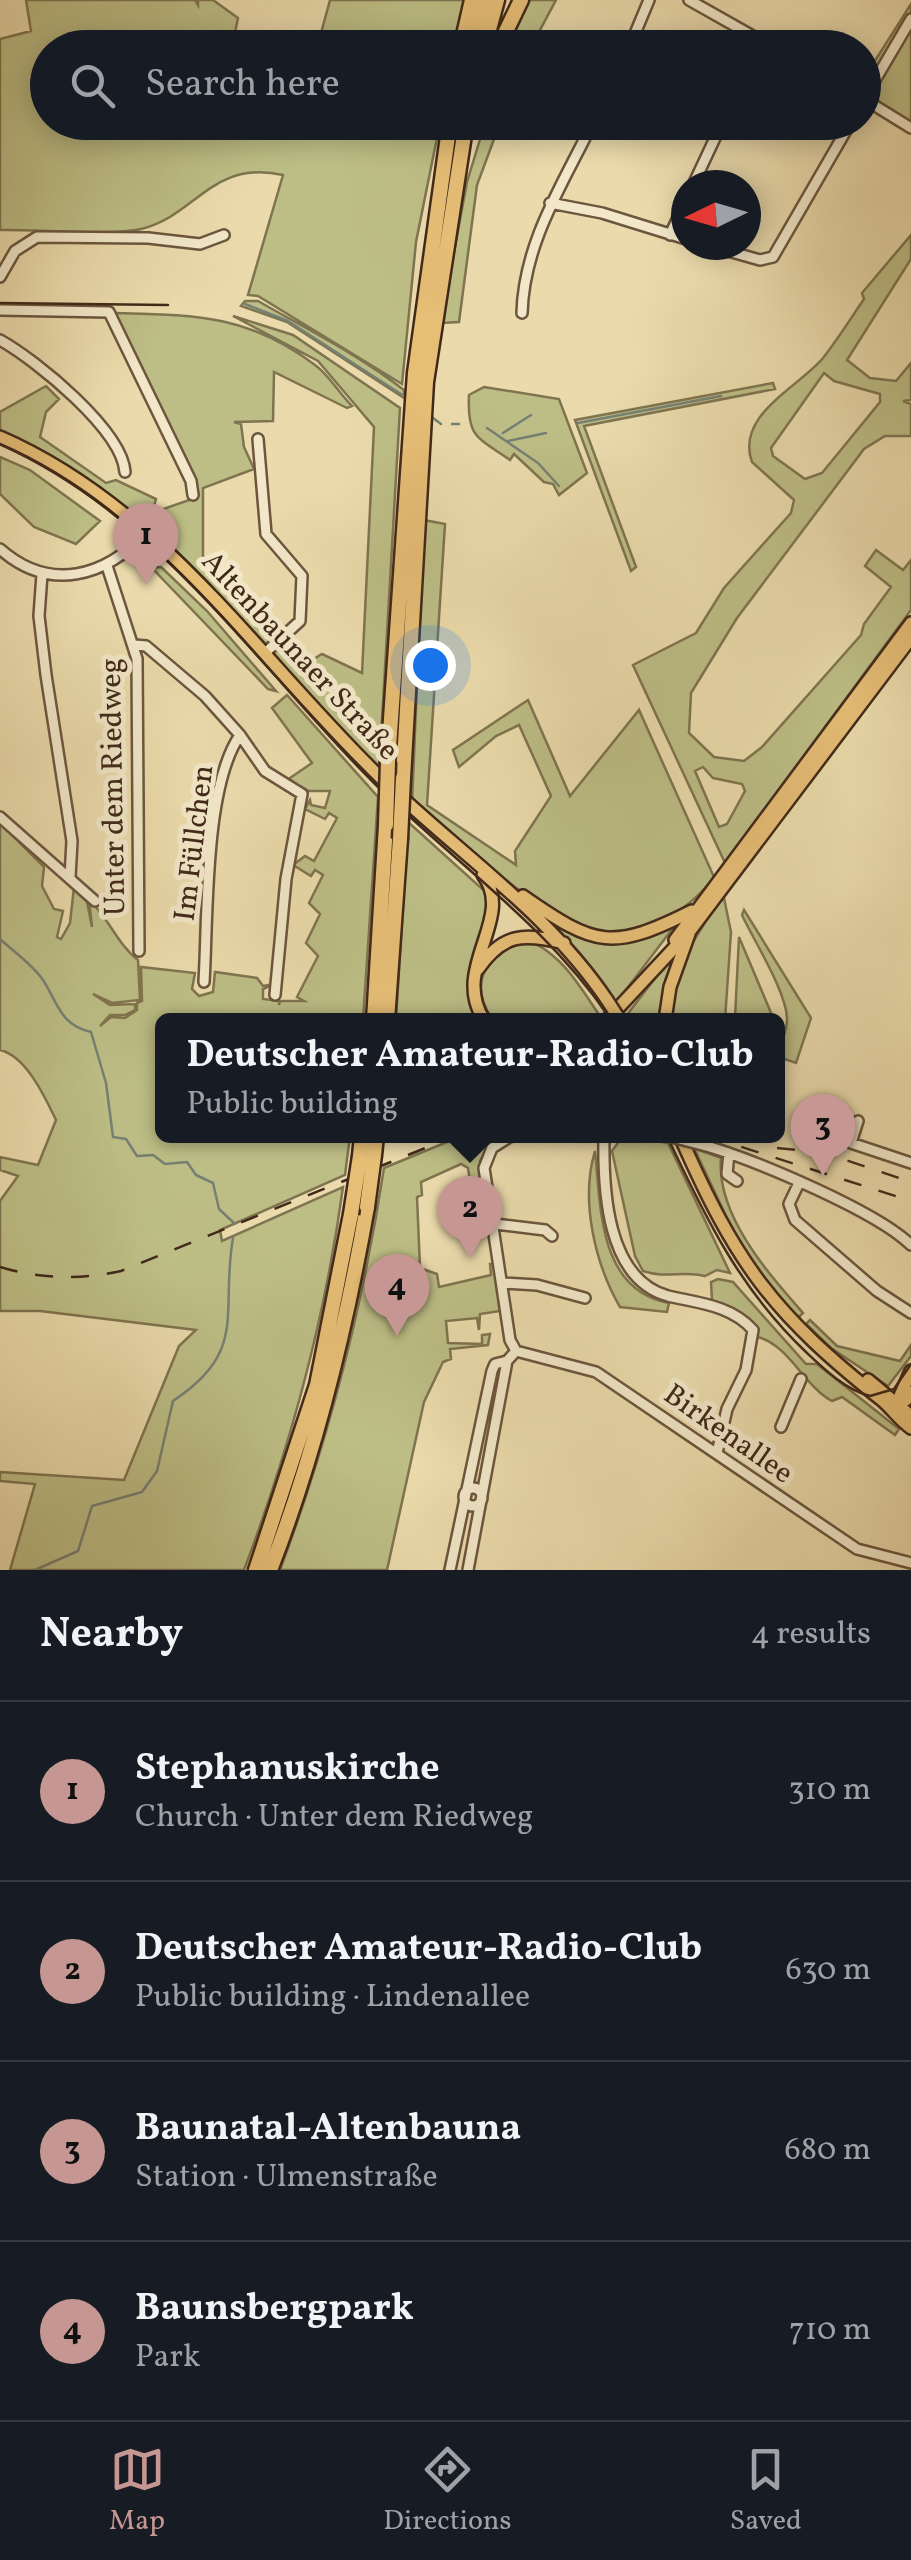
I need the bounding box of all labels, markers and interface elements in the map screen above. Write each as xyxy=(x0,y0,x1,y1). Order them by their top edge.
search box xyxy=(30,30,881,140)
icon: search xyxy=(65,58,120,113)
text: Search here xyxy=(145,59,340,112)
north arrow xyxy=(671,170,761,260)
pin: 1 xyxy=(114,502,178,585)
street label: Altenbaunaer Straße xyxy=(191,542,408,771)
your location xyxy=(405,640,456,691)
street label: Unter dem Riedweg xyxy=(91,658,137,916)
street label: Im Füllchen xyxy=(165,763,225,924)
popup xyxy=(155,1013,785,1143)
text: Deutscher Amateur-Radio-Club xyxy=(186,1030,754,1083)
text: Public building xyxy=(186,1083,398,1127)
pin: 3 xyxy=(790,1094,856,1176)
pin: 2 xyxy=(438,1176,502,1258)
pin: 4 xyxy=(364,1254,430,1336)
street label: Birkenallee xyxy=(655,1375,801,1495)
text: Nearby xyxy=(40,1606,183,1665)
text: 4 results xyxy=(751,1613,871,1657)
text: Stephanuskirche xyxy=(135,1743,440,1796)
text: 1 xyxy=(66,1769,79,1813)
text: 310 m xyxy=(788,1769,871,1813)
text: Church · Unter dem Riedweg xyxy=(135,1796,533,1840)
text: Deutscher Amateur-Radio-Club xyxy=(135,1923,702,1976)
text: 2 xyxy=(64,1949,81,1993)
text: 630 m xyxy=(785,1949,871,1993)
text: Public building · Lindenallee xyxy=(135,1976,530,2020)
text: Baunatal-Altenbauna xyxy=(135,2103,521,2156)
text: 3 xyxy=(64,2129,81,2173)
text: 680 m xyxy=(785,2129,871,2173)
text: Station · Ulmenstraße xyxy=(135,2156,438,2200)
text: Baunsbergpark xyxy=(135,2283,414,2336)
text: 4 xyxy=(63,2309,82,2353)
text: 710 m xyxy=(789,2309,871,2353)
text: Park xyxy=(135,2336,200,2380)
tab: Map xyxy=(109,2442,165,2541)
tab: Directions xyxy=(383,2442,512,2541)
tab: Saved xyxy=(730,2442,802,2541)

